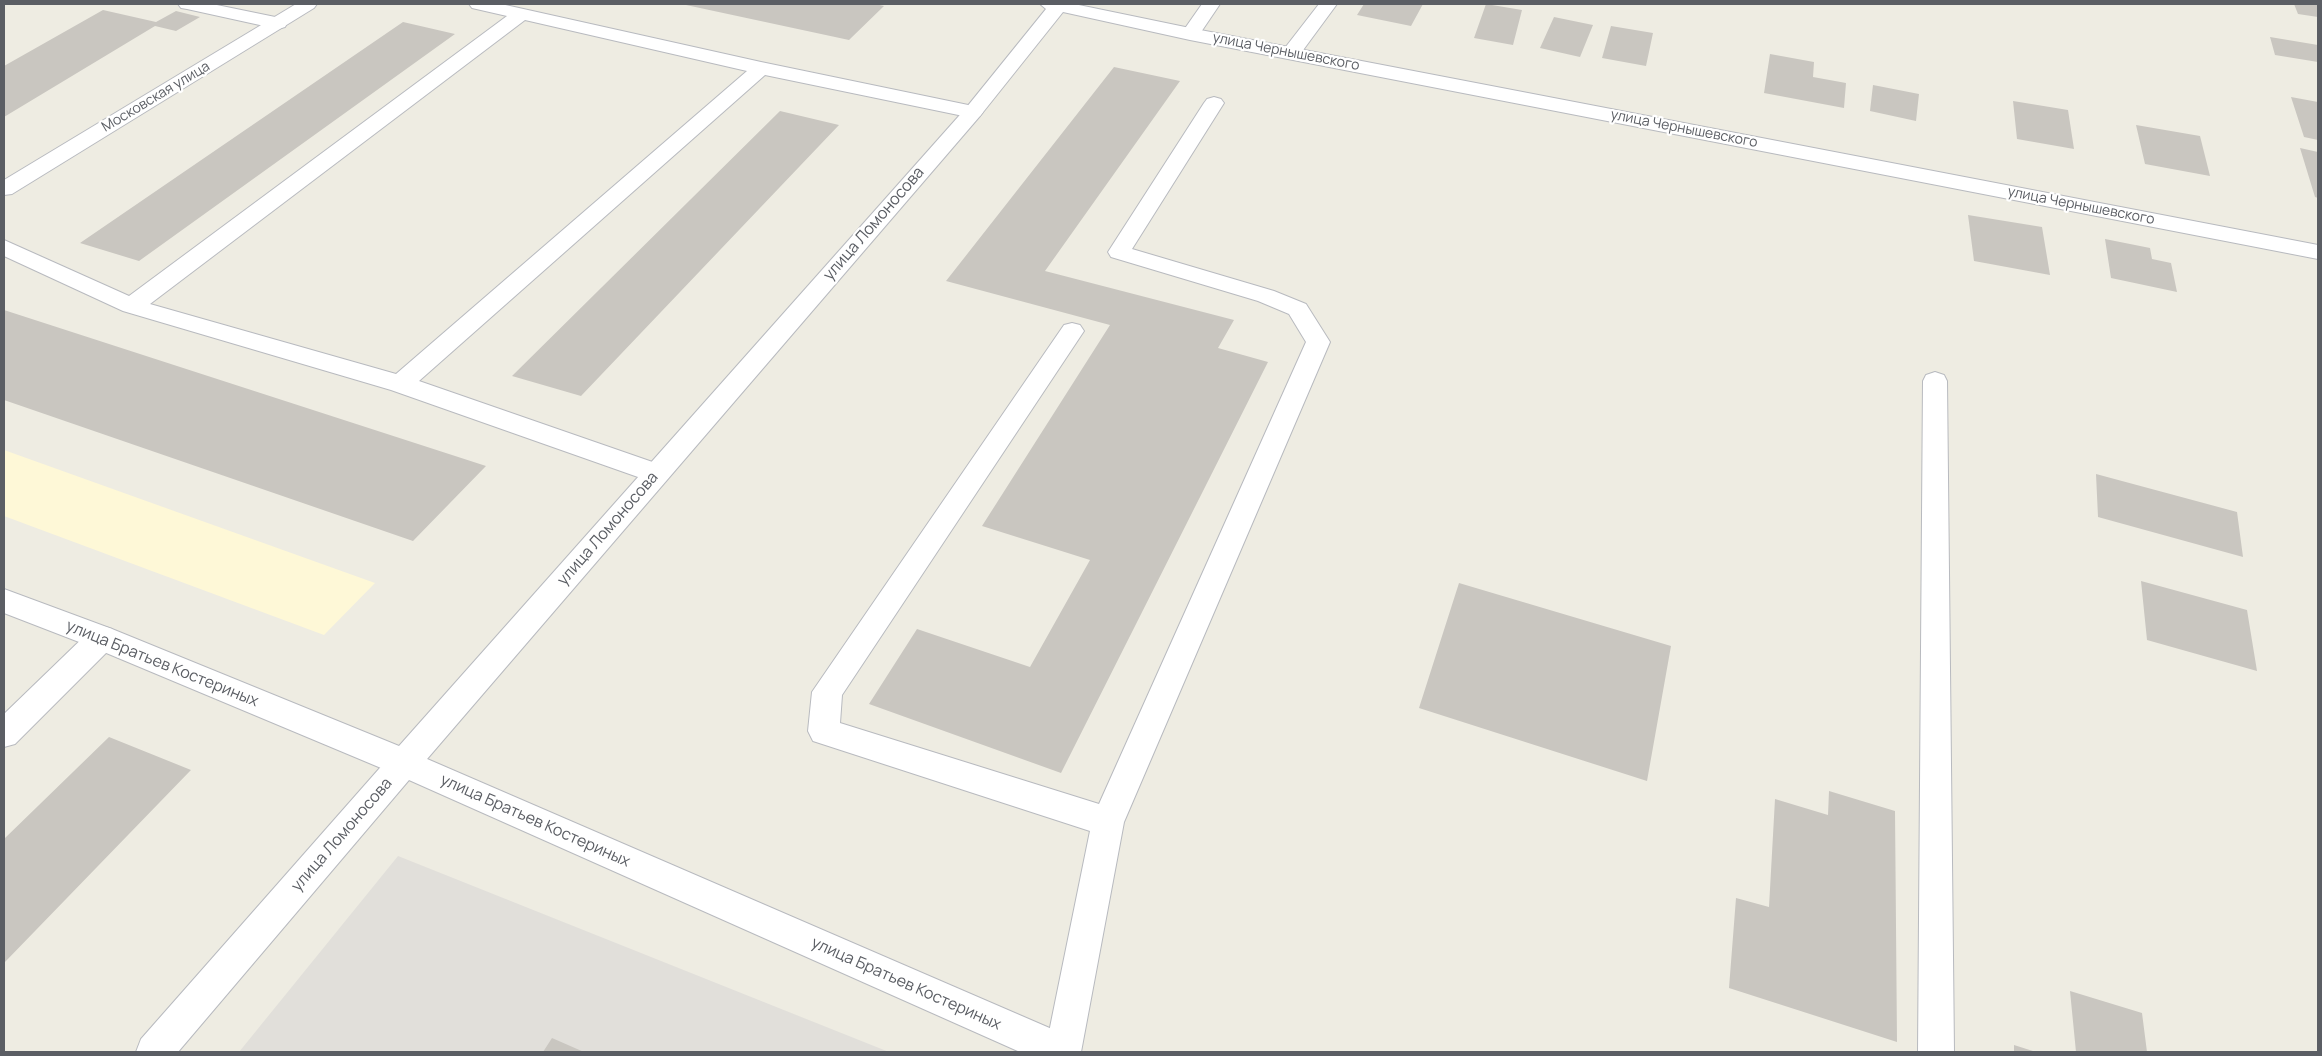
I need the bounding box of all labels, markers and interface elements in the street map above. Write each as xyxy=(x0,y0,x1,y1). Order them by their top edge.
street label: улица Чернышевского xyxy=(1211,30,1361,74)
street label: Московская улица xyxy=(99,58,213,136)
street label: улица Чернышевского xyxy=(1609,107,1759,151)
street label: улица Ломоносова xyxy=(820,163,928,285)
street label: улица Чернышевского xyxy=(2006,184,2156,228)
street label: улица Ломоносова xyxy=(554,468,662,590)
street label: улица Братьев Костериных xyxy=(63,617,261,711)
street label: улица Братьев Костериных xyxy=(437,770,633,872)
street label: улица Ломоносова xyxy=(288,774,396,896)
street label: улица Братьев Костериных xyxy=(808,933,1004,1035)

